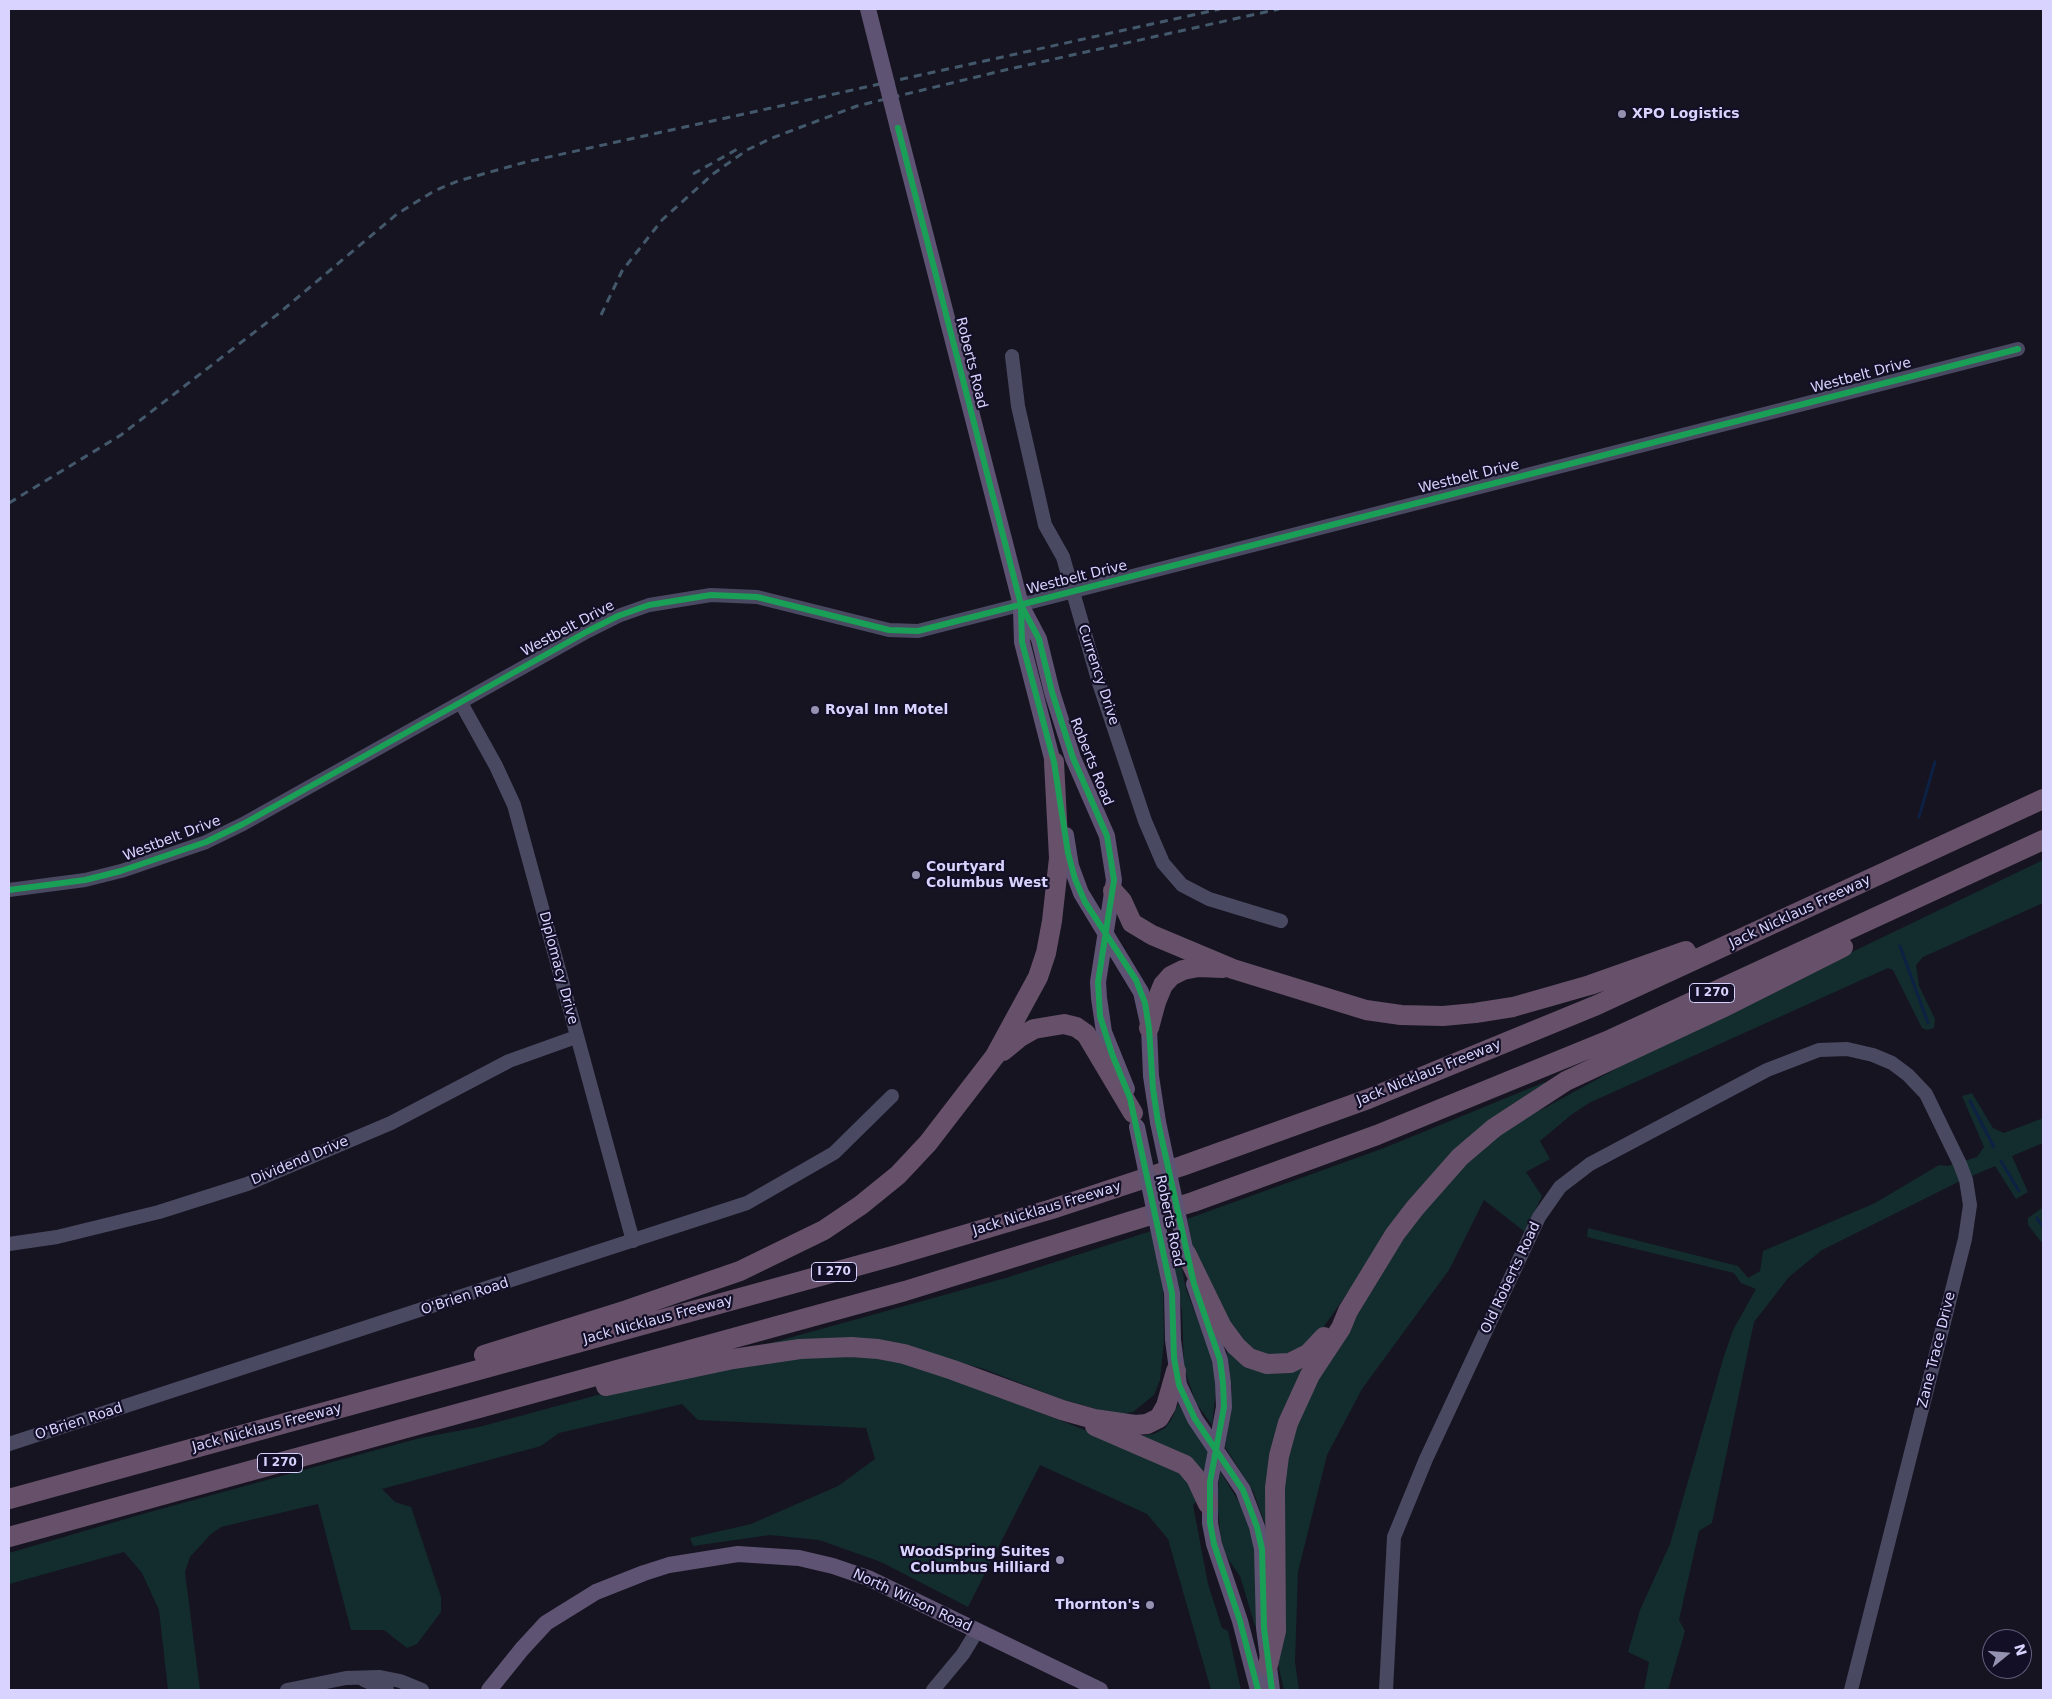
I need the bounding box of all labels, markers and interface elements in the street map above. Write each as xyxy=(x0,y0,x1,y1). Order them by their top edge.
place label: XPO Logistics xyxy=(1632,106,1740,122)
marker: XPO Logistics xyxy=(1616,108,1628,120)
street label: Roberts Road xyxy=(952,316,990,410)
street label: Westbelt Drive xyxy=(1809,355,1913,397)
street label: Westbelt Drive xyxy=(1417,456,1521,498)
street label: Westbelt Drive xyxy=(1025,557,1129,599)
street label: Westbelt Drive xyxy=(519,597,617,661)
street label: Currency Drive xyxy=(1074,623,1122,727)
place label: Royal Inn Motel xyxy=(825,702,948,718)
marker: Royal Inn Motel xyxy=(809,704,821,716)
street label: Roberts Road xyxy=(1066,716,1116,808)
street label: Westbelt Drive xyxy=(121,813,223,865)
place label: Courtyard Columbus West xyxy=(926,859,1048,892)
marker: Courtyard Columbus West xyxy=(910,869,922,881)
street label: Jack Nicklaus Freeway xyxy=(1727,872,1873,952)
street label: Diplomacy Drive xyxy=(535,910,581,1026)
road number: I 270 xyxy=(1690,984,1734,1002)
street label: Jack Nicklaus Freeway xyxy=(1354,1036,1504,1110)
street label: Dividend Drive xyxy=(249,1133,351,1189)
street label: Roberts Road xyxy=(1151,1174,1187,1268)
street label: Jack Nicklaus Freeway xyxy=(971,1178,1123,1240)
street label: Old Roberts Road xyxy=(1478,1219,1544,1337)
road number: I 270 xyxy=(812,1262,856,1282)
street label: O'Brien Road xyxy=(419,1275,511,1319)
street label: Zane Trace Drive xyxy=(1914,1290,1960,1410)
street label: Jack Nicklaus Freeway xyxy=(581,1292,735,1348)
street label: O'Brien Road xyxy=(33,1400,125,1444)
street label: Jack Nicklaus Freeway xyxy=(190,1400,344,1456)
road number: I 270 xyxy=(258,1454,302,1472)
place label: WoodSpring Suites Columbus Hilliard xyxy=(900,1544,1050,1576)
marker: WoodSpring Suites Columbus Hilliard xyxy=(1054,1554,1066,1566)
street label: North Wilson Road xyxy=(850,1566,974,1636)
place label: Thornton's xyxy=(1055,1597,1140,1613)
marker: Thornton's xyxy=(1144,1599,1156,1611)
north arrow xyxy=(1982,1629,2032,1679)
text: N xyxy=(2011,1642,2030,1658)

